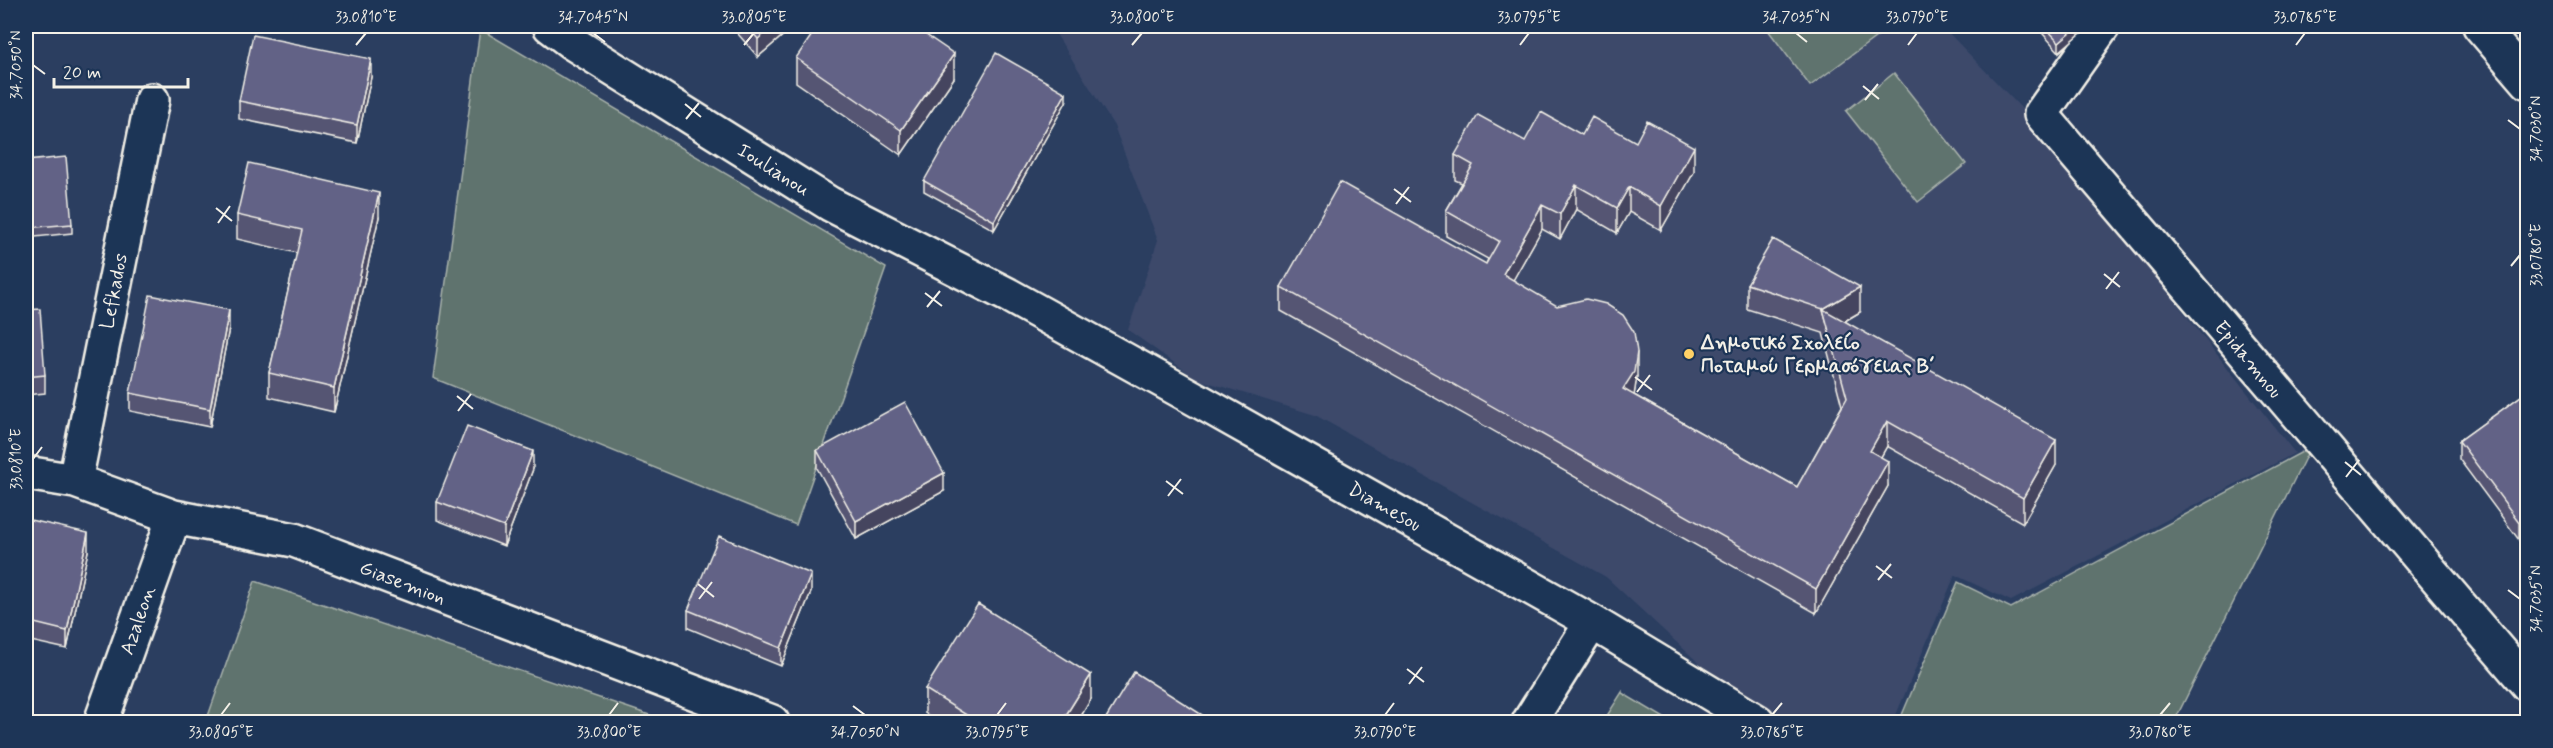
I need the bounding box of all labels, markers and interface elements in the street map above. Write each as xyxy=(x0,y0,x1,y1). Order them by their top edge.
text: 33.0810°E xyxy=(335,8,397,28)
text: 34.7045°N xyxy=(558,8,628,28)
text: 33.0805°E xyxy=(721,8,787,28)
text: 33.0800°E xyxy=(1110,8,1174,28)
text: 33.0795°E xyxy=(1497,8,1561,28)
text: 34.7035°N xyxy=(1762,8,1830,28)
text: 33.0790°E xyxy=(1886,8,1949,28)
text: 33.0785°E xyxy=(2273,8,2337,28)
text: 34.7050°N xyxy=(7,31,27,99)
scale bar xyxy=(54,51,188,89)
text: 20 m xyxy=(63,61,101,85)
text: 34.7030°N xyxy=(2527,96,2547,162)
street label: Ioulianou xyxy=(732,137,815,203)
text: 33.0780°E xyxy=(2527,223,2547,286)
street label: Lefkados xyxy=(94,251,135,331)
street label: Epidamnou xyxy=(2207,315,2288,405)
place label: Δημοτικό Σχολείο Ποταμού Γερμασόγειας Β΄ xyxy=(1700,330,1942,380)
marker: Δημοτικό Σχολείο Ποταμού Γερμασόγειας Β΄ xyxy=(1682,347,1696,361)
text: 33.0810°E xyxy=(7,428,27,490)
street label: Diamesou xyxy=(1343,476,1426,539)
street label: Giasemion xyxy=(355,555,449,612)
text: 34.7035°N xyxy=(2527,565,2547,633)
street label: Azaleon xyxy=(114,582,163,659)
text: 33.0805°E xyxy=(188,723,254,743)
text: 33.0800°E xyxy=(577,723,641,743)
text: 34.7050°N xyxy=(831,723,899,743)
text: 33.0795°E xyxy=(965,723,1029,743)
text: 33.0790°E xyxy=(1354,723,1417,743)
text: 33.0785°E xyxy=(1740,723,1804,743)
text: 33.0780°E xyxy=(2129,723,2192,743)

